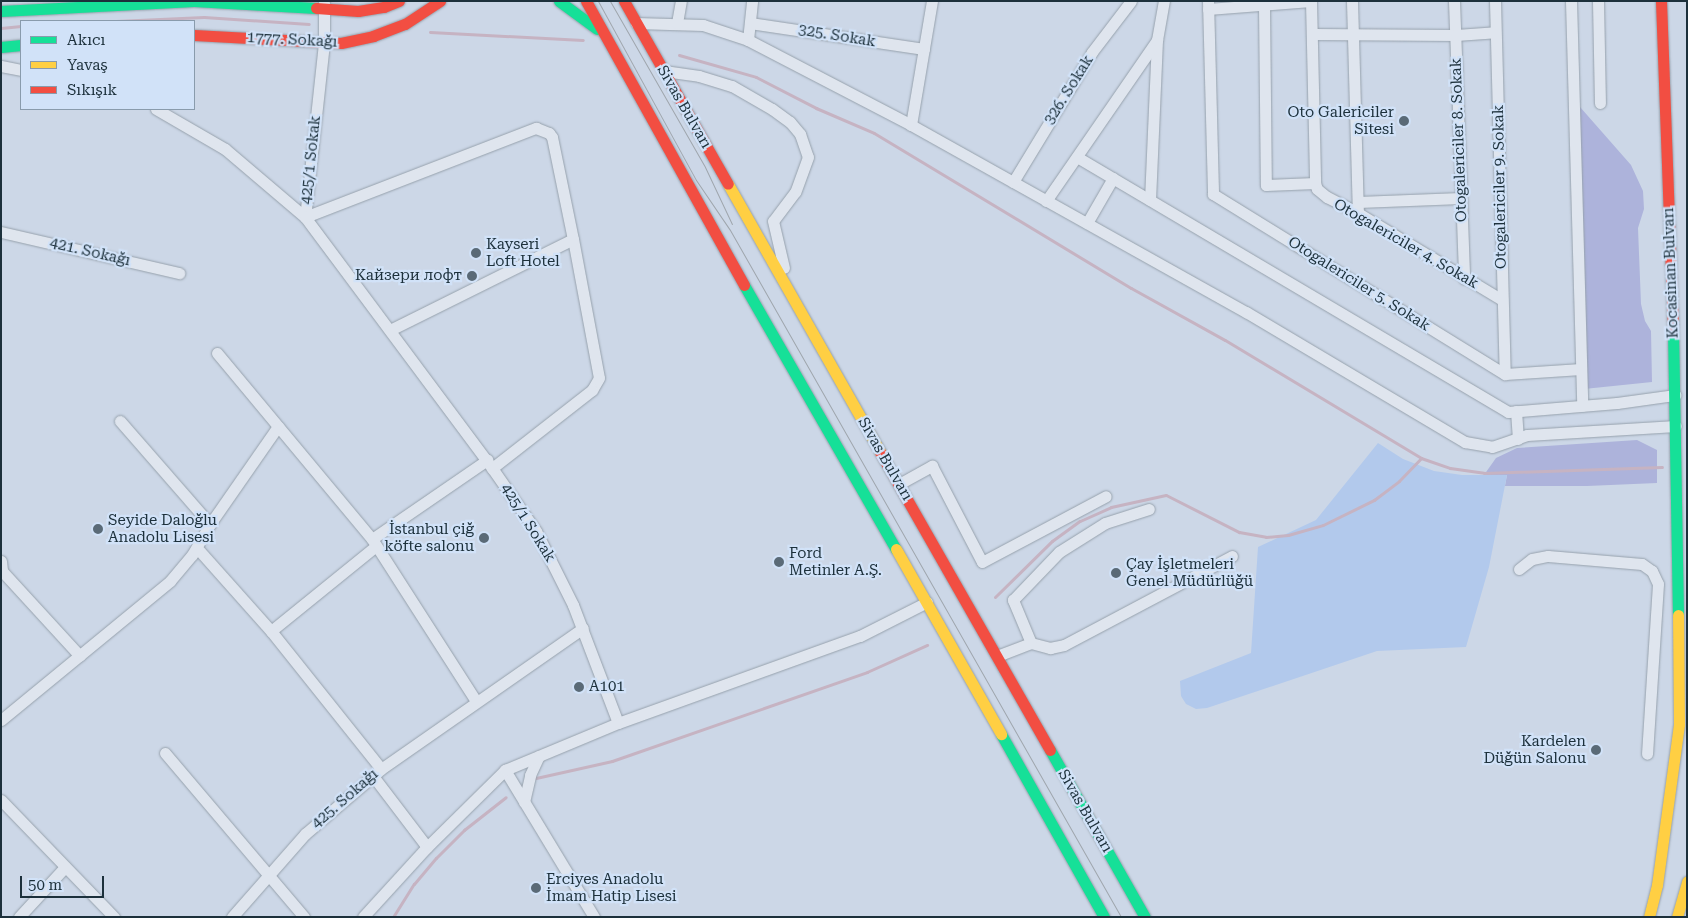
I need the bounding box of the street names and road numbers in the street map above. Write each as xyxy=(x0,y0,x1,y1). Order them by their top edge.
street label: 325. Sokak xyxy=(797,21,877,51)
street label: 1777. Sokağı xyxy=(246,29,338,51)
street label: 326. Sokak xyxy=(1041,52,1097,128)
street label: Otogalericiler 8. Sokak xyxy=(1447,58,1471,222)
street label: Sivas Bulvarı xyxy=(653,62,715,152)
street label: Otogalericiler 9. Sokak xyxy=(1490,105,1510,269)
street label: 425/1 Sokak xyxy=(297,115,325,205)
street label: Otogalericiler 4. Sokak xyxy=(1330,195,1482,293)
street label: Kocasinan Bulvarı xyxy=(1660,207,1682,339)
street label: Otogalericiler 5. Sokak xyxy=(1285,233,1433,335)
street label: 421. Sokağı xyxy=(48,234,132,270)
street label: Sivas Bulvarı xyxy=(854,414,916,504)
street label: 425/1 Sokak xyxy=(497,480,559,566)
street label: 425. Sokağı xyxy=(308,765,382,833)
street label: Sivas Bulvarı xyxy=(1054,766,1116,856)

